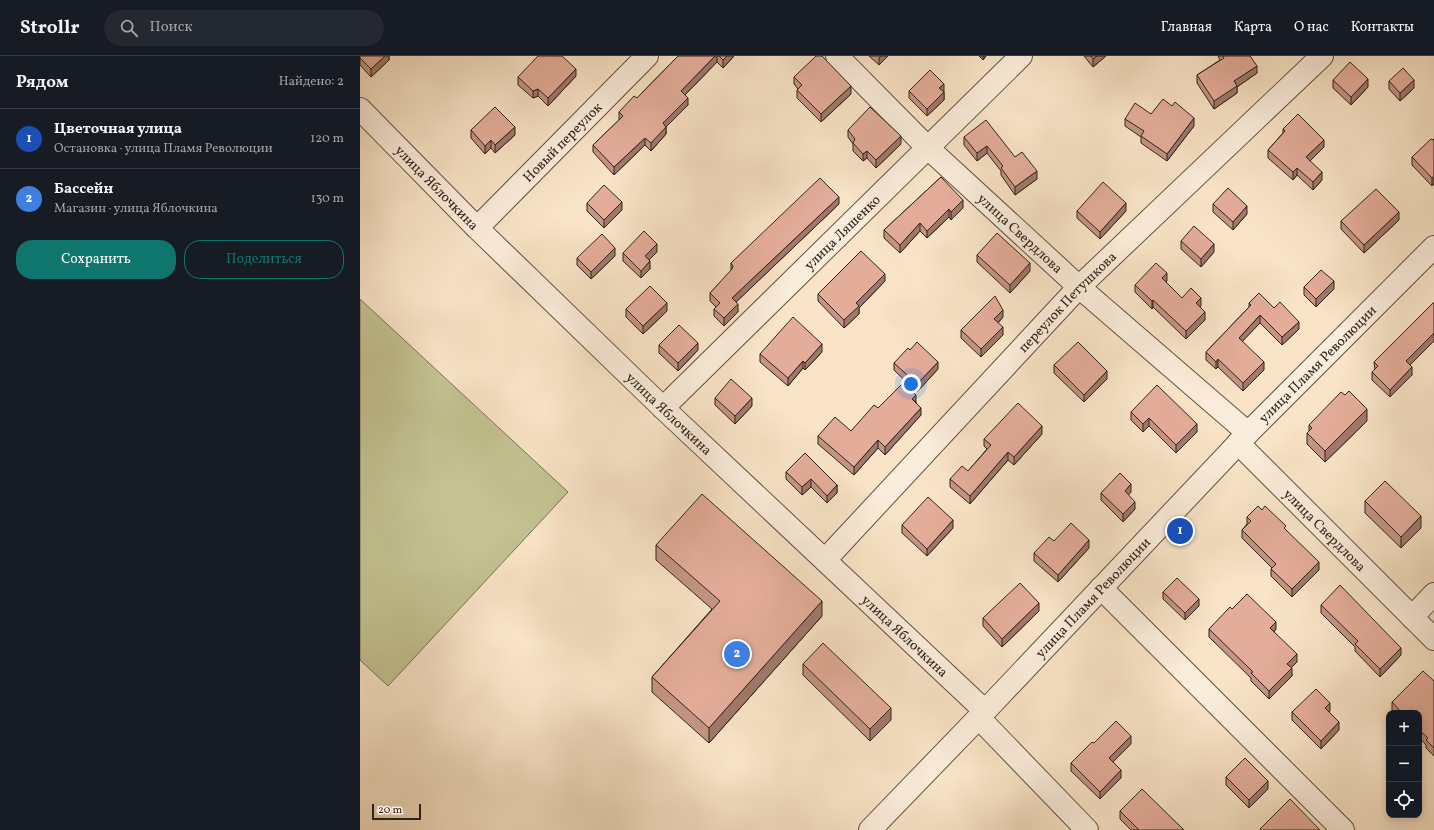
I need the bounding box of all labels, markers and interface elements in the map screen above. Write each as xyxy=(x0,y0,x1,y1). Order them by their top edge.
search box xyxy=(104,10,384,46)
text: Strollr xyxy=(20,15,80,41)
icon: search xyxy=(118,17,140,39)
text: Поиск xyxy=(150,17,192,38)
text: Главная xyxy=(1161,18,1212,37)
text: Карта xyxy=(1234,18,1272,37)
text: О нас xyxy=(1294,18,1329,37)
text: Контакты xyxy=(1351,18,1414,37)
text: Рядом xyxy=(16,71,69,94)
text: Найдено: 2 xyxy=(279,73,344,91)
street label: Новый переулок xyxy=(519,98,607,187)
text: Цветочная улица xyxy=(54,119,182,140)
text: 1 xyxy=(26,130,32,148)
text: 120 m xyxy=(310,130,344,148)
text: Остановка · улица Пламя Революции xyxy=(54,140,273,158)
street label: улица Яблочкина xyxy=(390,142,482,235)
text: Бассейн xyxy=(54,179,113,200)
text: 2 xyxy=(26,190,32,208)
text: 130 m xyxy=(311,190,344,208)
street label: улица Свердлова xyxy=(973,190,1066,278)
street label: улица Ляшенко xyxy=(801,191,885,275)
text: Магазин · улица Яблочкина xyxy=(54,200,218,218)
button: Сохранить xyxy=(16,240,176,279)
button: Поделиться xyxy=(184,240,344,279)
street label: переулок Петушкова xyxy=(1015,248,1121,357)
street label: улица Пламя Революции xyxy=(1255,301,1382,428)
street label: улица Яблочкина xyxy=(621,369,715,460)
your location xyxy=(901,374,921,394)
street label: улица Свердлова xyxy=(1278,485,1369,577)
pin: 1 xyxy=(1167,516,1193,546)
street label: улица Пламя Революции xyxy=(1032,533,1156,663)
street label: улица Яблочкина xyxy=(857,591,951,682)
pin: 2 xyxy=(724,639,750,669)
map controls xyxy=(1386,710,1422,818)
button: + xyxy=(1386,710,1422,746)
button: − xyxy=(1386,746,1422,782)
button: locate xyxy=(1386,782,1422,818)
scale bar xyxy=(372,802,421,821)
text: 20 m xyxy=(378,803,402,818)

